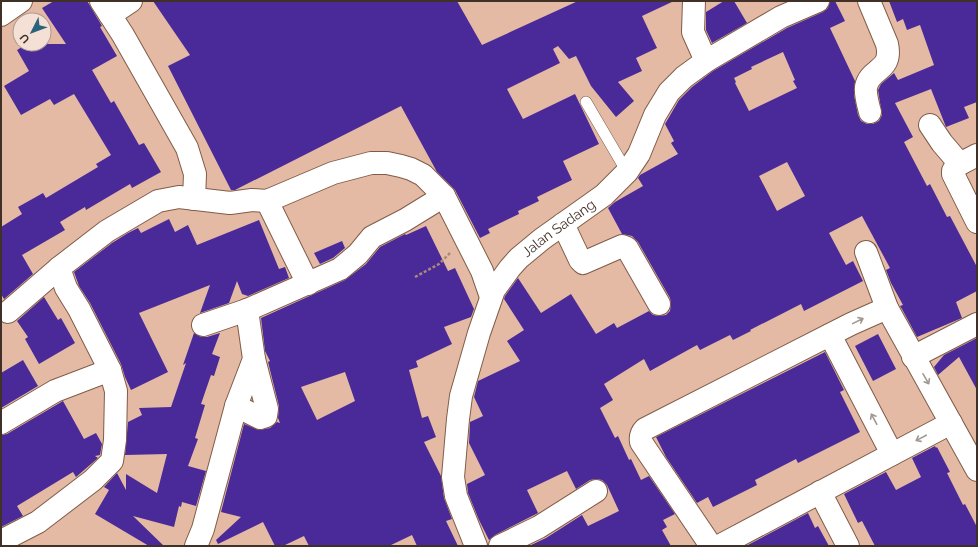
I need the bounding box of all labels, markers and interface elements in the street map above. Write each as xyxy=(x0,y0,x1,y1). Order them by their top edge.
north arrow xyxy=(12,12,52,52)
text: U xyxy=(17,31,33,46)
street label: Jalan Sadang xyxy=(519,196,598,260)
one-way arrow xyxy=(852,317,864,324)
one-way arrow xyxy=(922,373,930,385)
one-way arrow xyxy=(870,413,877,425)
one-way arrow xyxy=(916,435,928,442)

